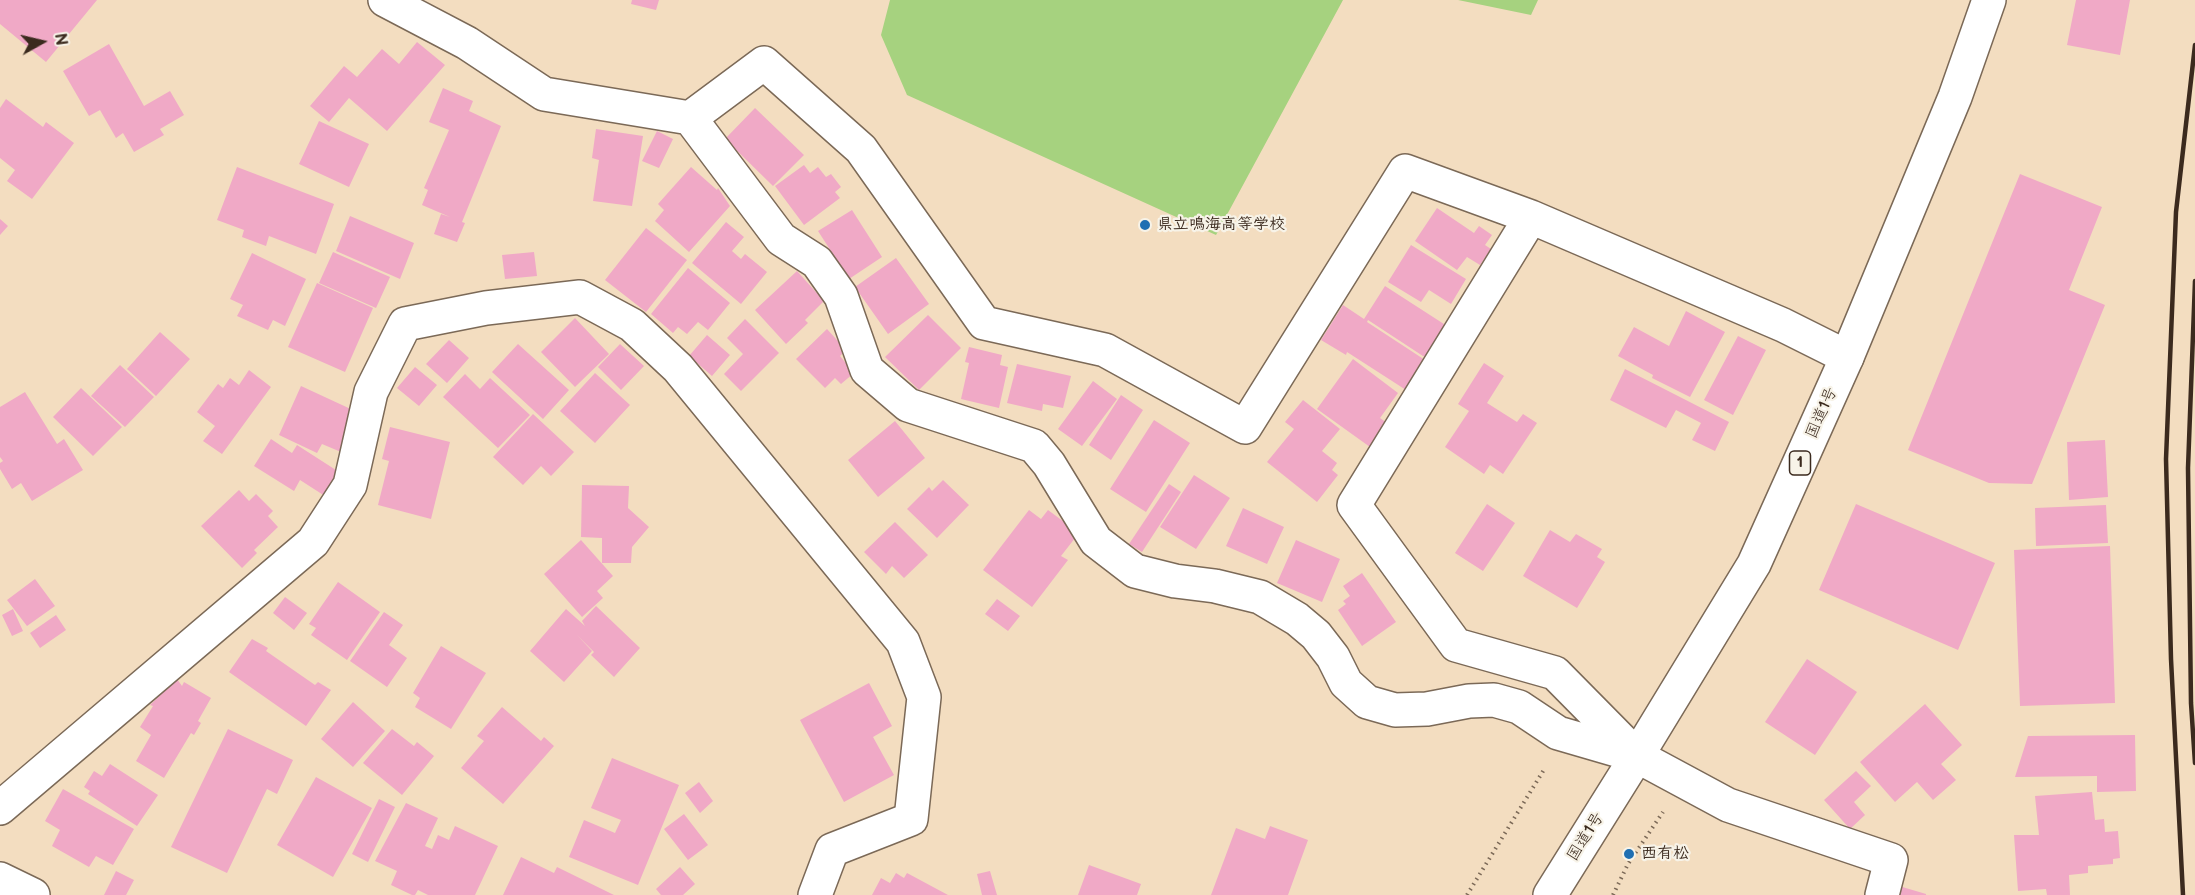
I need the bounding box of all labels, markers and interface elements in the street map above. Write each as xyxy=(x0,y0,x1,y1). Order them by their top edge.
north arrow xyxy=(12,12,72,72)
text: N xyxy=(50,32,71,47)
place label: 県立鳴海高等学校 xyxy=(1157,215,1285,235)
marker: 県立鳴海高等学校 xyxy=(1138,218,1152,232)
street label: 国道1号 xyxy=(1802,384,1842,442)
road number: 1 xyxy=(1790,451,1810,475)
street label: 国道1号 xyxy=(1564,809,1608,865)
place label: 西有松 xyxy=(1641,844,1689,864)
marker: 西有松 xyxy=(1622,847,1636,861)

